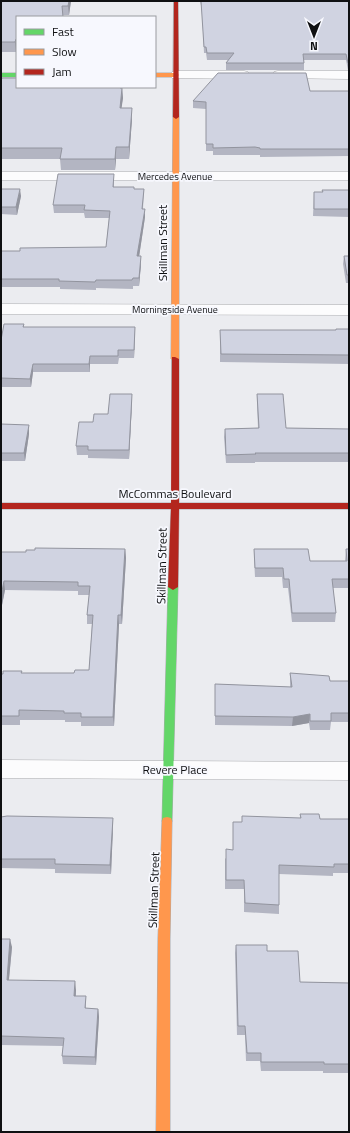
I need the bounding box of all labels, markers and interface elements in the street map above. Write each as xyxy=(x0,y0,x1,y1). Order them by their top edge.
legend xyxy=(16,16,156,88)
north arrow xyxy=(294,16,334,56)
text: Fast xyxy=(52,22,75,41)
text: N xyxy=(310,38,318,54)
text: Slow xyxy=(52,42,77,61)
text: Jam xyxy=(52,62,72,81)
street label: Mercedes Avenue xyxy=(138,169,212,184)
street label: Skillman Street xyxy=(153,204,172,281)
street label: Morningside Avenue xyxy=(132,302,218,317)
street label: McCommas Boulevard xyxy=(118,484,232,503)
street label: Skillman Street xyxy=(151,527,172,604)
street label: Revere Place xyxy=(143,760,207,779)
street label: Skillman Street xyxy=(143,851,164,929)

